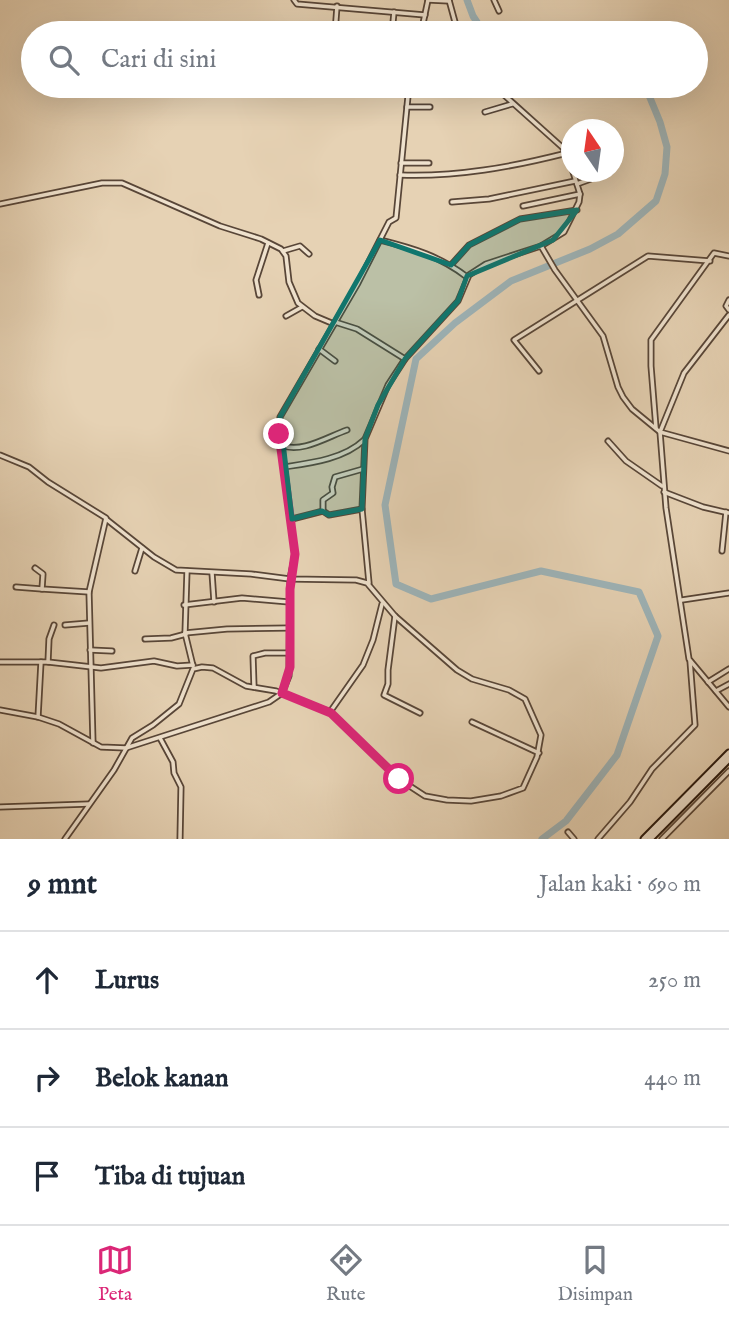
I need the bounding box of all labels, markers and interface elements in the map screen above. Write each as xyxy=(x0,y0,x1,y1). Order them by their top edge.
search box xyxy=(21,21,708,98)
icon: search xyxy=(45,41,83,79)
text: Cari di sini xyxy=(101,43,216,76)
north arrow xyxy=(561,119,624,182)
route end xyxy=(263,418,294,449)
route start xyxy=(383,763,414,794)
text: 9 mnt xyxy=(28,866,97,904)
text: Jalan kaki · 690 m xyxy=(539,870,701,899)
icon: ahead xyxy=(28,961,66,999)
text: Lurus xyxy=(95,964,159,997)
text: 250 m xyxy=(648,966,701,995)
icon: right xyxy=(28,1059,66,1097)
text: Belok kanan xyxy=(95,1062,229,1095)
text: 440 m xyxy=(644,1064,701,1093)
icon: arrive xyxy=(28,1157,66,1195)
text: Tiba di tujuan xyxy=(95,1160,245,1193)
tab: Peta xyxy=(96,1241,134,1307)
tab: Rute xyxy=(326,1241,366,1307)
tab: Disimpan xyxy=(558,1241,633,1307)

